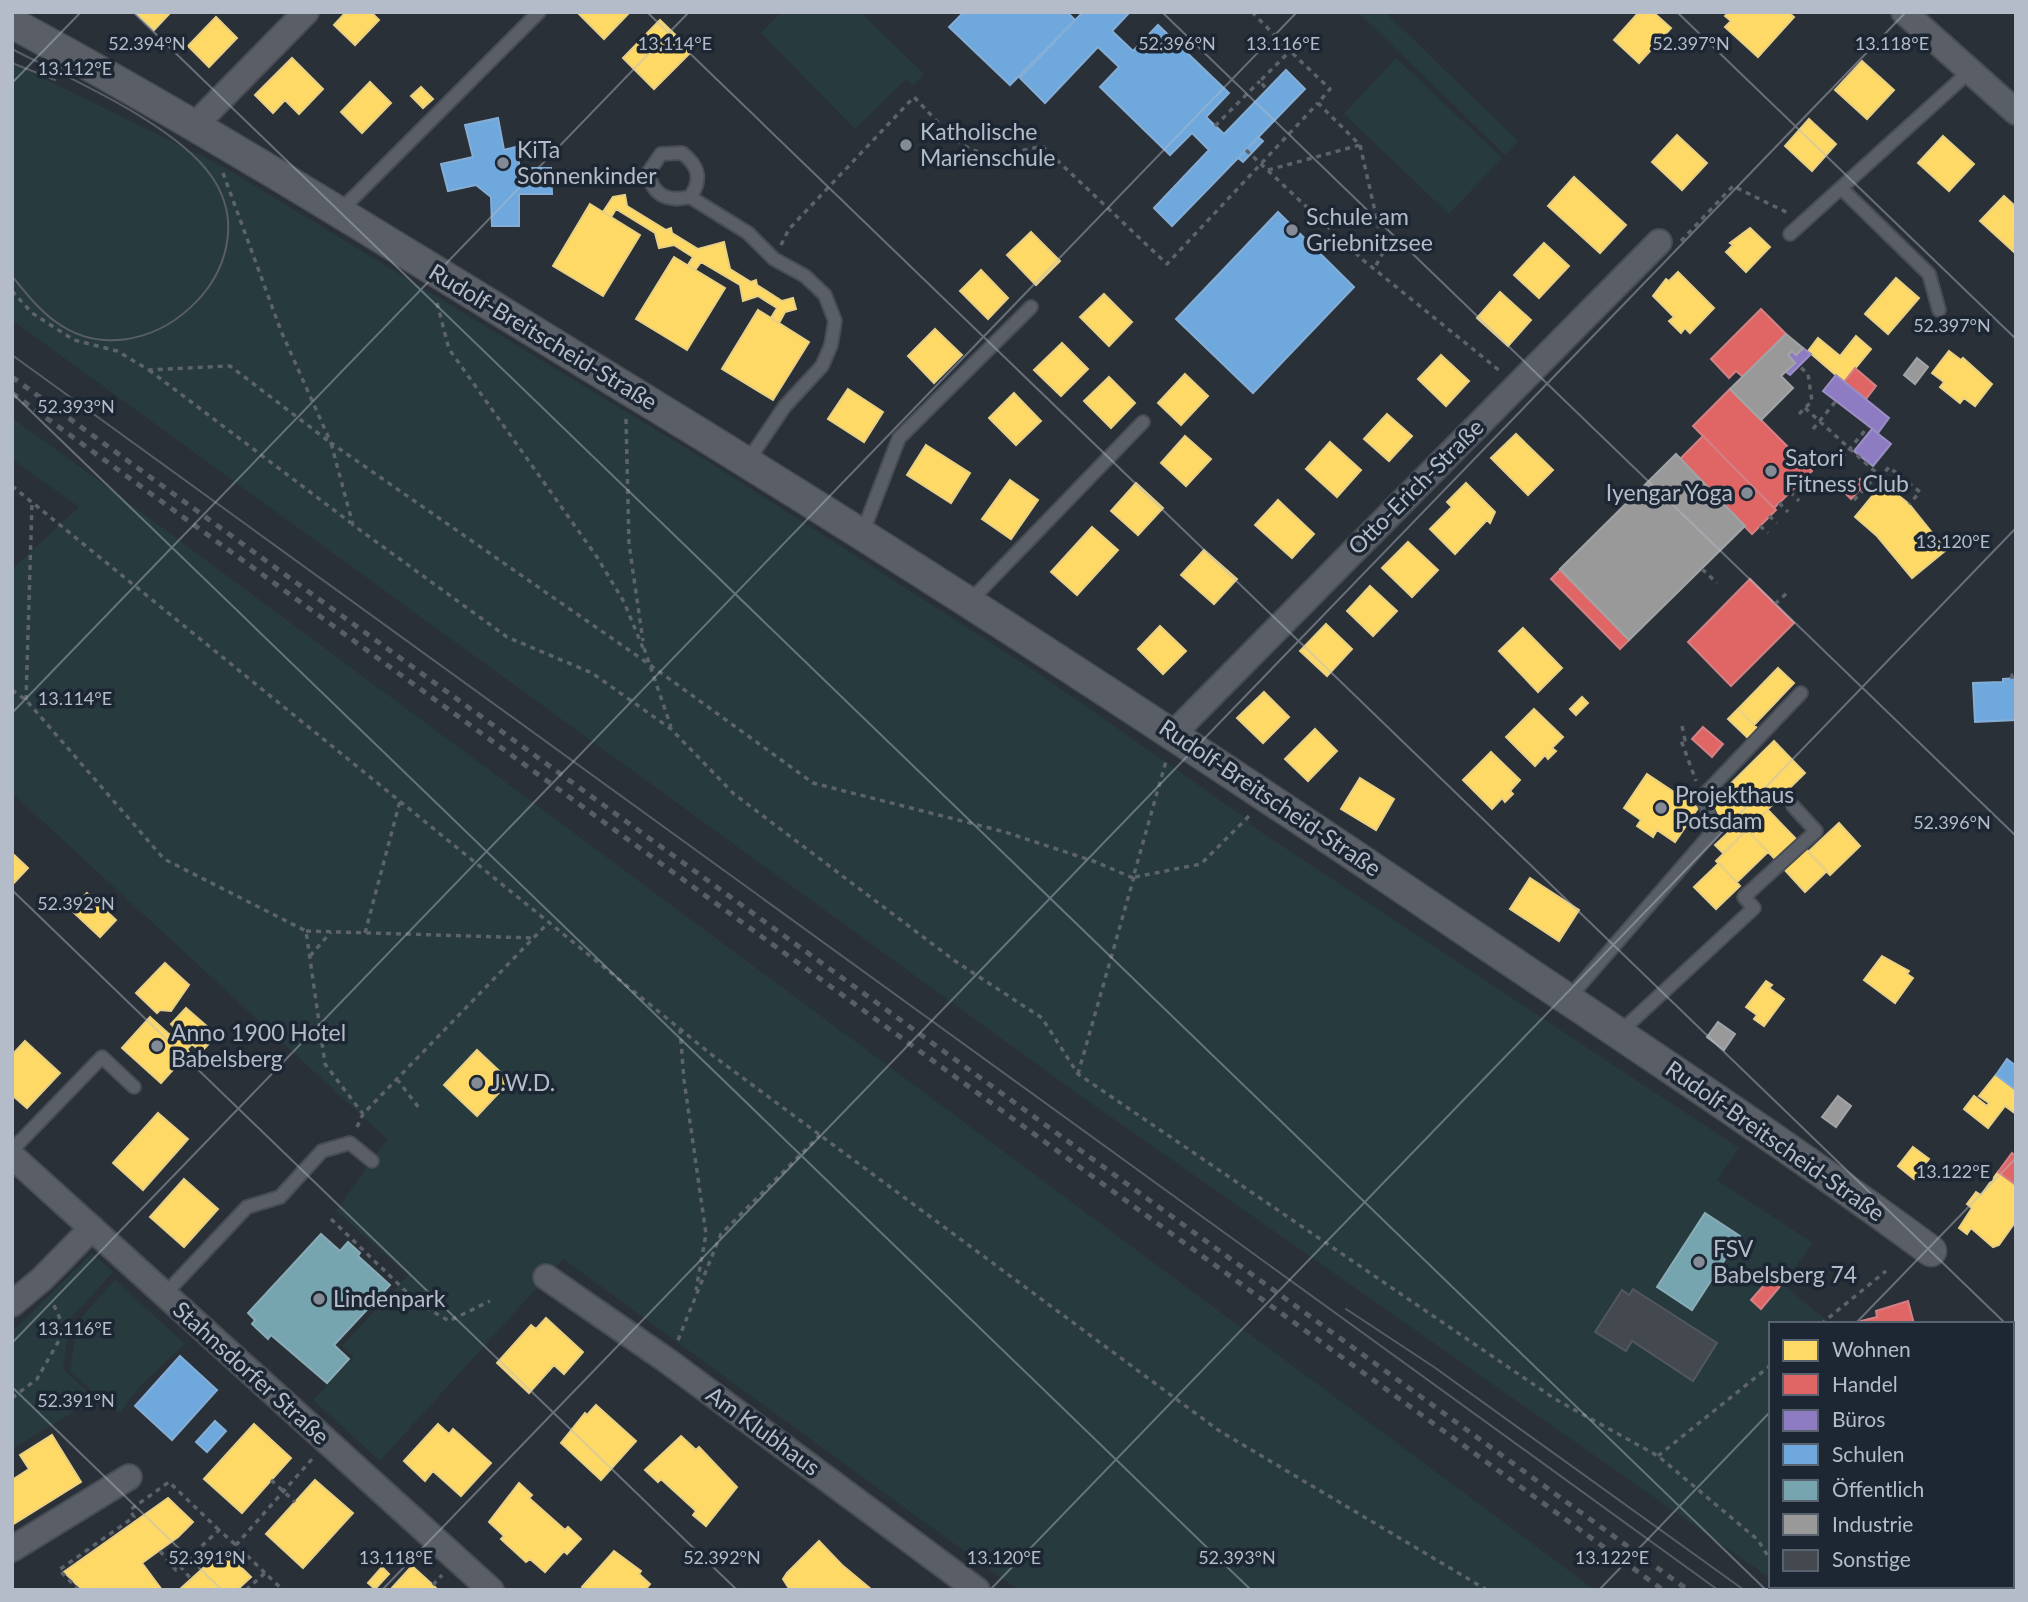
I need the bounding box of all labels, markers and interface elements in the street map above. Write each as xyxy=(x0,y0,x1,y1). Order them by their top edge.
text: 52.394°N xyxy=(108,32,186,54)
text: 13.114°E xyxy=(638,32,712,54)
text: 52.396°N xyxy=(1138,32,1216,54)
text: 13.116°E xyxy=(1246,32,1320,54)
text: 52.397°N xyxy=(1652,32,1730,54)
text: 13.118°E xyxy=(1855,32,1929,54)
text: 13.112°E xyxy=(38,57,112,79)
place label: Katholische Marienschule xyxy=(920,117,1055,171)
place label: KiTa Sonnenkinder xyxy=(517,135,657,189)
marker: Katholische Marienschule xyxy=(898,137,914,153)
marker: KiTa Sonnenkinder xyxy=(495,155,511,171)
place label: Schule am Griebnitzsee xyxy=(1306,202,1433,256)
marker: Schule am Griebnitzsee xyxy=(1284,222,1300,238)
street label: Rudolf-Breitscheid-Straße xyxy=(424,257,663,415)
text: 52.397°N xyxy=(1913,314,1991,336)
text: 52.393°N xyxy=(37,395,115,417)
street label: Otto-Erich-Straße xyxy=(1342,413,1489,560)
place label: Satori Fitness Club xyxy=(1785,443,1909,497)
marker: Satori Fitness Club xyxy=(1763,463,1779,479)
place label: Iyengar Yoga xyxy=(1606,478,1733,506)
marker: Iyengar Yoga xyxy=(1739,485,1755,501)
text: 13.120°E xyxy=(1916,530,1990,552)
text: 13.114°E xyxy=(38,687,112,709)
street label: Rudolf-Breitscheid-Straße xyxy=(1155,713,1387,882)
place label: Projekthaus Potsdam xyxy=(1675,780,1794,834)
marker: Projekthaus Potsdam xyxy=(1653,800,1669,816)
text: 52.396°N xyxy=(1913,811,1991,833)
text: 52.392°N xyxy=(37,892,115,914)
place label: Anno 1900 Hotel Babelsberg xyxy=(171,1018,346,1072)
marker: Anno 1900 Hotel Babelsberg xyxy=(149,1038,165,1054)
street label: Rudolf-Breitscheid-Straße xyxy=(1661,1054,1890,1226)
place label: J.W.D. xyxy=(491,1068,555,1096)
marker: J.W.D. xyxy=(469,1075,485,1091)
text: 13.122°E xyxy=(1916,1160,1990,1182)
place label: FSV Babelsberg 74 xyxy=(1713,1234,1857,1288)
marker: FSV Babelsberg 74 xyxy=(1691,1254,1707,1270)
place label: Lindenpark xyxy=(333,1284,446,1312)
marker: Lindenpark xyxy=(311,1291,327,1307)
street label: Stahnsdorfer Straße xyxy=(168,1295,336,1450)
text: 13.116°E xyxy=(38,1317,112,1339)
legend xyxy=(1769,1322,2014,1588)
text: Wohnen xyxy=(1832,1336,1911,1361)
text: Handel xyxy=(1832,1371,1898,1396)
street label: Am Klubhaus xyxy=(701,1380,826,1481)
text: 52.391°N xyxy=(37,1389,115,1411)
text: Büros xyxy=(1832,1406,1885,1431)
text: Schulen xyxy=(1832,1441,1905,1466)
text: Öffentlich xyxy=(1832,1476,1924,1501)
text: Industrie xyxy=(1832,1511,1913,1536)
text: 52.391°N xyxy=(168,1546,246,1568)
text: 13.118°E xyxy=(359,1546,433,1568)
text: 52.392°N xyxy=(683,1546,761,1568)
text: 13.120°E xyxy=(967,1546,1041,1568)
text: 52.393°N xyxy=(1198,1546,1276,1568)
text: 13.122°E xyxy=(1575,1546,1649,1568)
text: Sonstige xyxy=(1832,1546,1911,1571)

